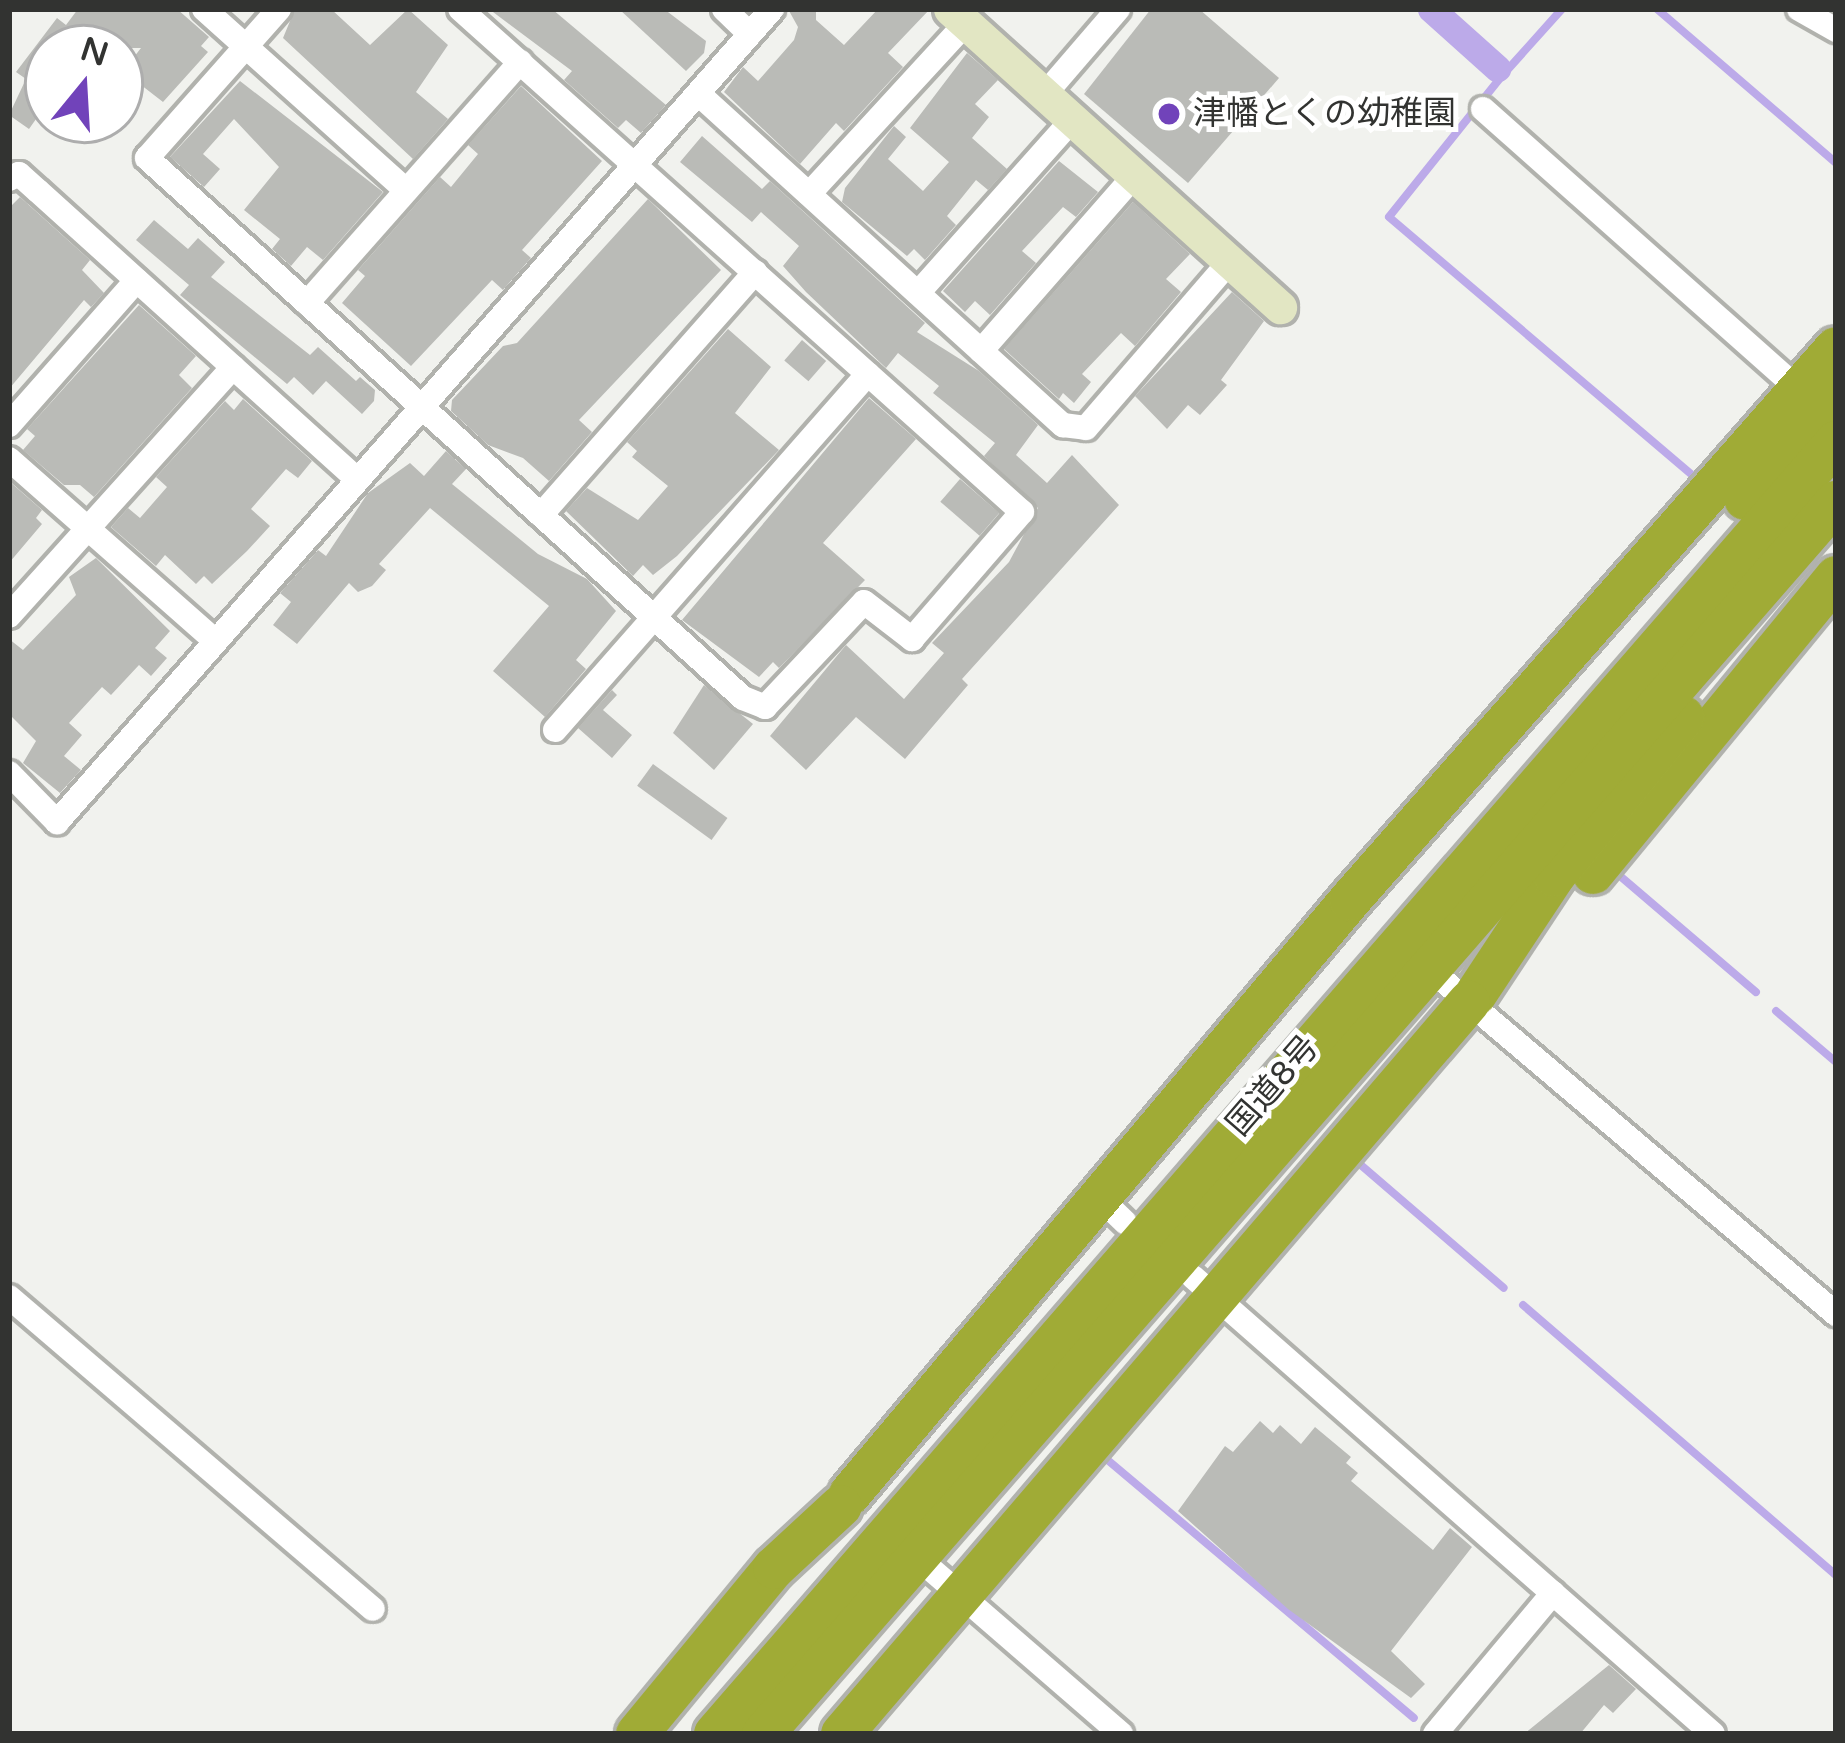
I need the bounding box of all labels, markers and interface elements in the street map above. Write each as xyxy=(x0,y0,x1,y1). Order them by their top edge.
north arrow xyxy=(24,24,144,144)
text: N xyxy=(76,29,113,75)
place label: 津幡とくの幼稚園 xyxy=(1193,94,1457,134)
marker: 津幡とくの幼稚園 xyxy=(1156,101,1182,127)
street label: 国道8号 xyxy=(1219,1028,1327,1144)

